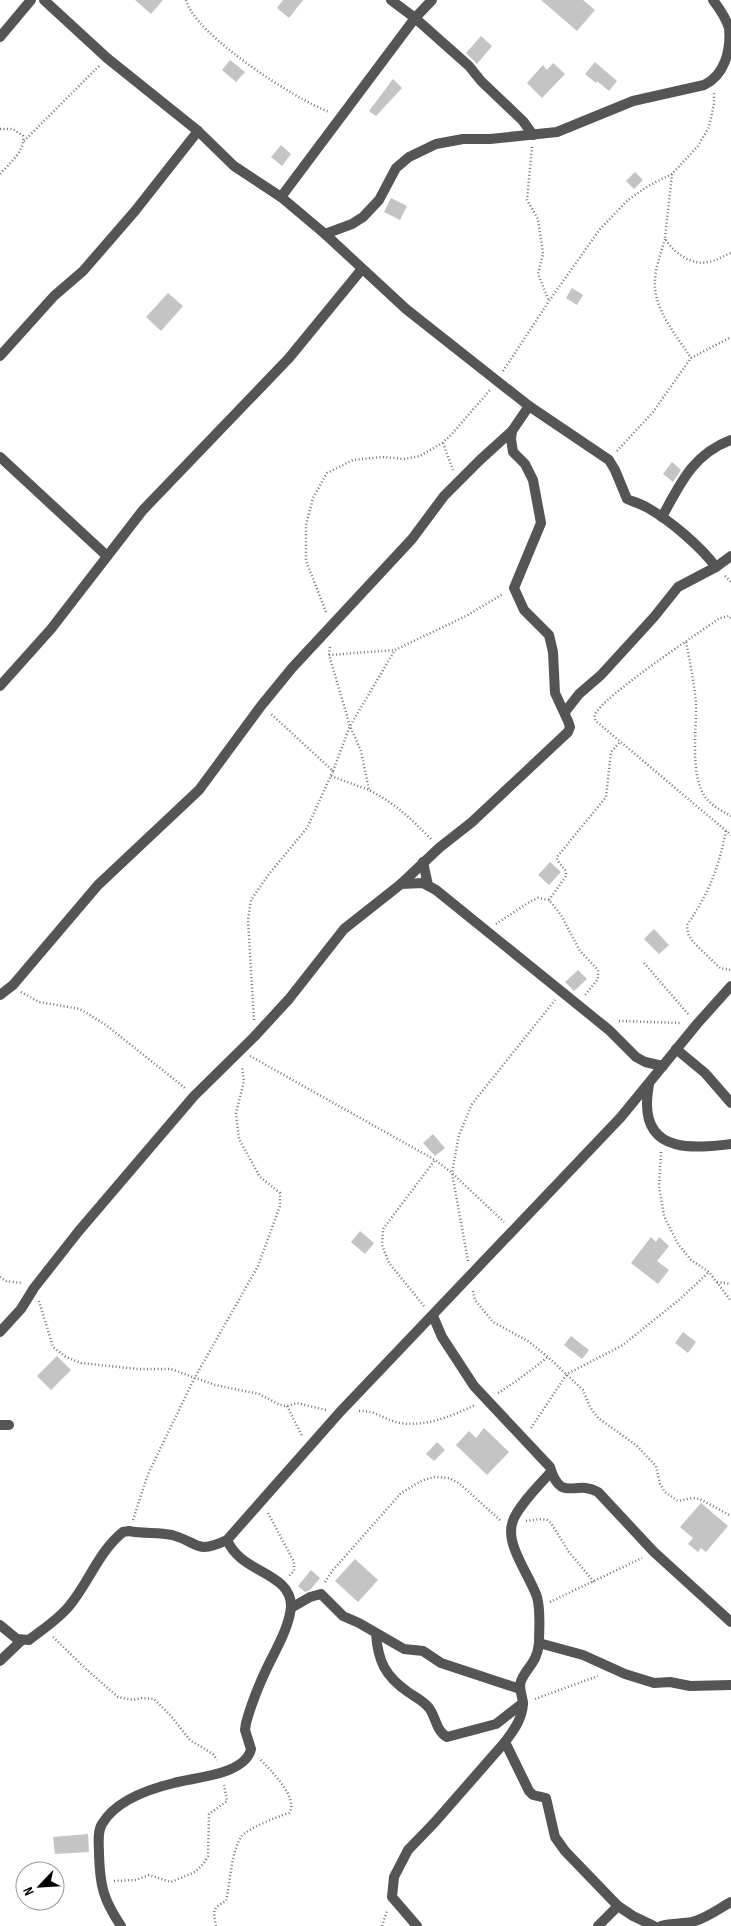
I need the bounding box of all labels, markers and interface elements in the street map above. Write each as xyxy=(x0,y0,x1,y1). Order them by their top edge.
north arrow xyxy=(15,1861,65,1911)
text: N xyxy=(19,1884,38,1898)

